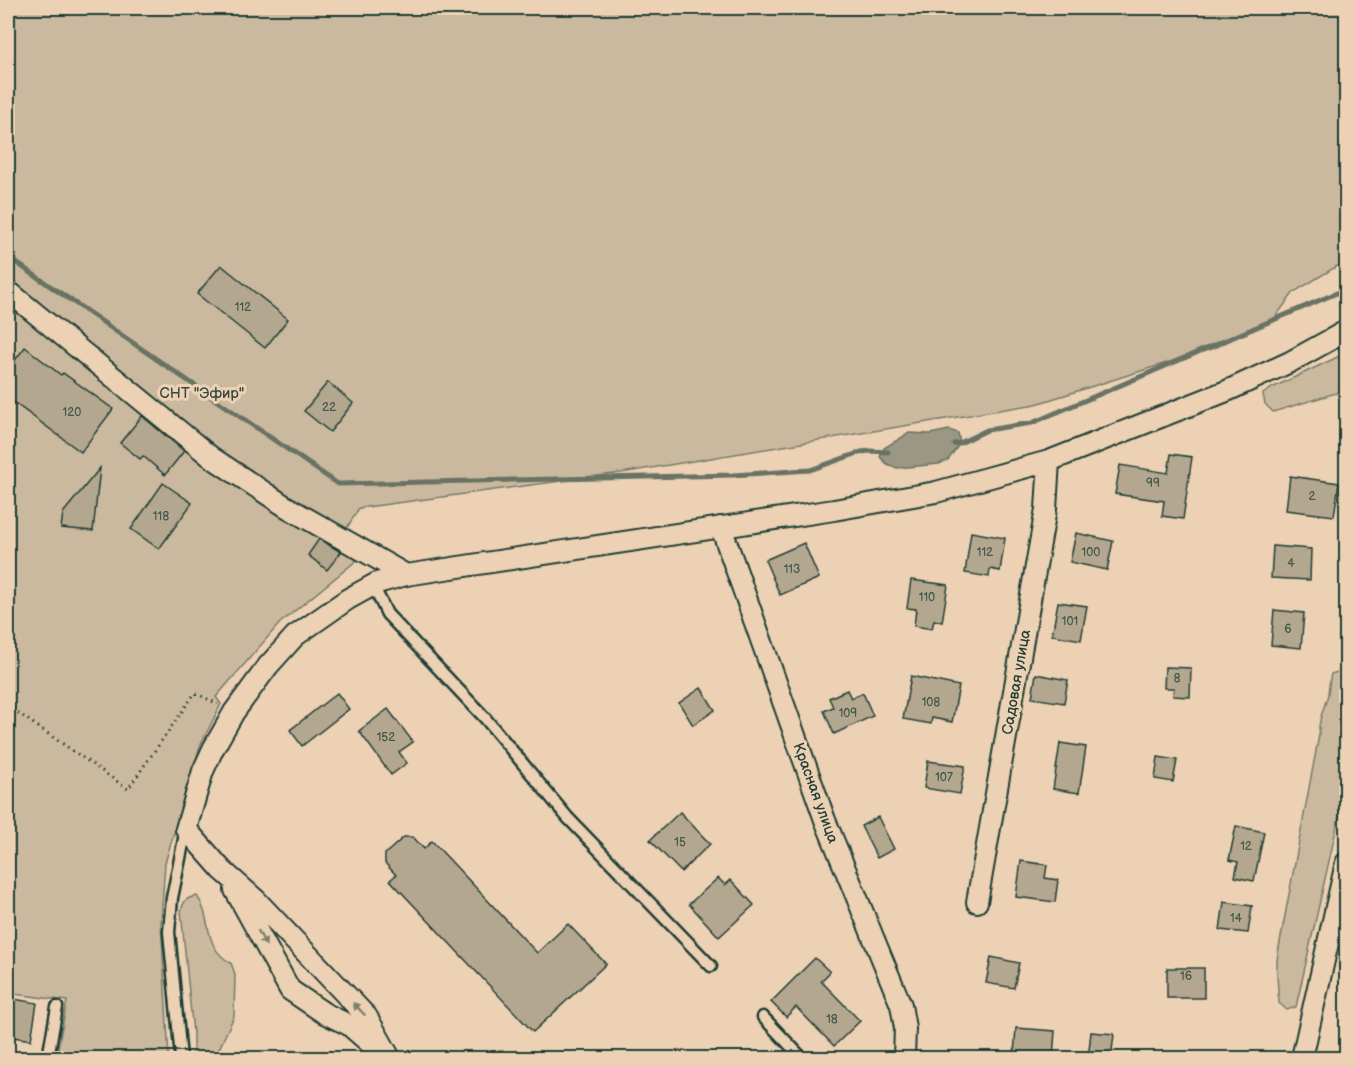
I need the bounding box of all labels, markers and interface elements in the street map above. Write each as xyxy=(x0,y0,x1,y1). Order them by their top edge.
house number: 112 xyxy=(235,300,251,315)
park label: СНТ "Эфир" xyxy=(160,384,244,403)
house number: 22 xyxy=(322,400,336,415)
house number: 120 xyxy=(63,405,81,420)
house number: 99 xyxy=(1146,476,1160,491)
house number: 2 xyxy=(1308,489,1316,504)
house number: 118 xyxy=(153,509,169,524)
house number: 112 xyxy=(977,545,993,560)
house number: 100 xyxy=(1082,545,1100,560)
house number: 4 xyxy=(1287,556,1295,571)
house number: 113 xyxy=(784,562,800,577)
house number: 110 xyxy=(919,590,935,605)
house number: 101 xyxy=(1062,614,1078,629)
house number: 6 xyxy=(1284,622,1292,637)
street label: Садовая улица xyxy=(998,628,1035,736)
house number: 8 xyxy=(1174,671,1181,686)
house number: 108 xyxy=(922,695,940,710)
house number: 109 xyxy=(839,706,857,721)
house number: 152 xyxy=(377,730,395,745)
street label: Красная улица xyxy=(789,740,843,846)
house number: 107 xyxy=(935,770,953,785)
house number: 15 xyxy=(674,835,686,850)
house number: 12 xyxy=(1240,839,1252,854)
house number: 14 xyxy=(1230,911,1243,926)
one-way arrow xyxy=(257,930,267,947)
house number: 16 xyxy=(1180,969,1192,984)
one-way arrow xyxy=(353,1003,367,1017)
house number: 18 xyxy=(826,1012,838,1027)

